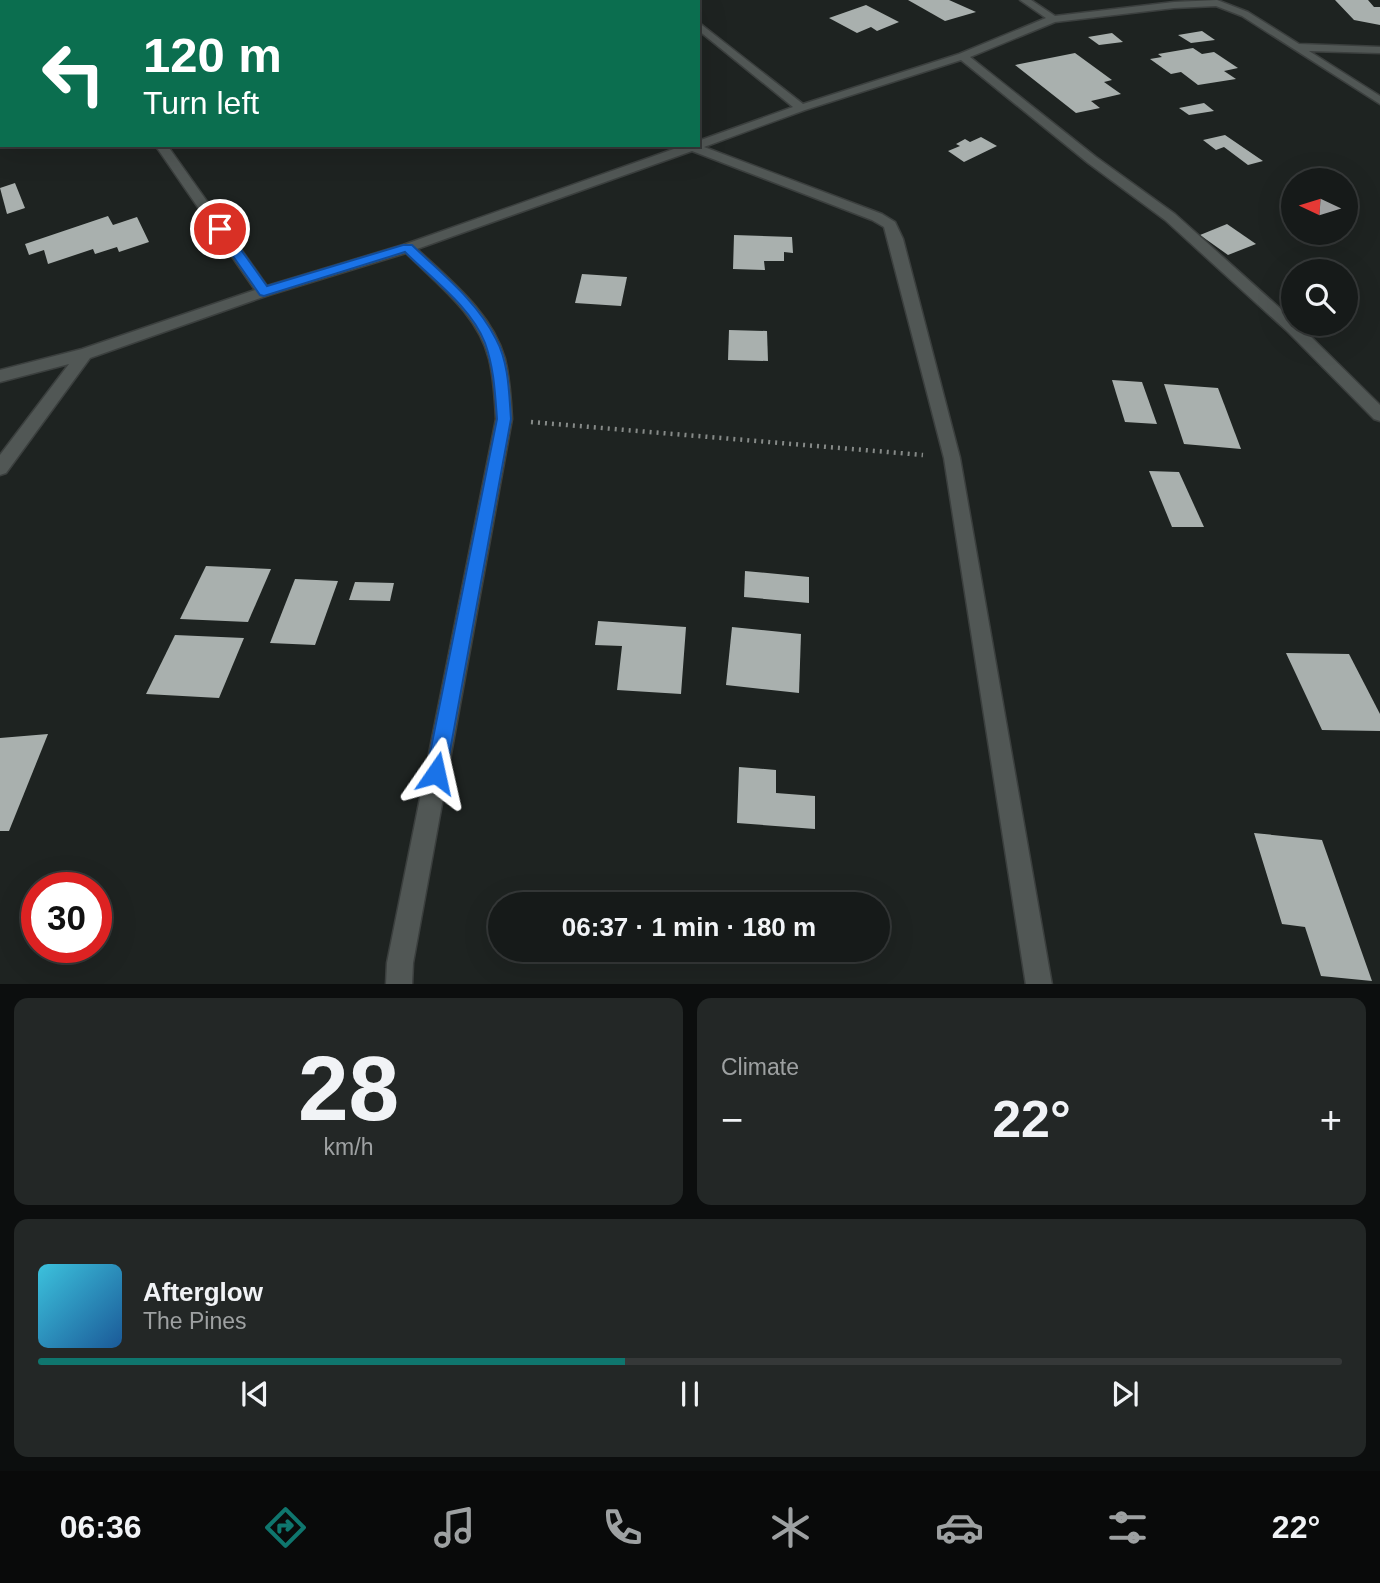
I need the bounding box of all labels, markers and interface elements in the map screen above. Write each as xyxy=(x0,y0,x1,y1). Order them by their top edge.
icon: left xyxy=(28,28,119,119)
text: 120 m xyxy=(143,28,282,82)
text: Turn left xyxy=(143,85,259,121)
north arrow xyxy=(1281,168,1358,245)
map controls xyxy=(1281,168,1358,336)
pin xyxy=(190,199,250,259)
icon: arrive xyxy=(201,210,239,248)
button: search xyxy=(1281,259,1358,336)
position arrow xyxy=(399,736,473,810)
speed limit sign: 30 xyxy=(21,872,112,963)
text: 06:37 · 1 min · 180 m xyxy=(562,912,816,942)
text: 28 xyxy=(298,1038,399,1139)
text: Climate xyxy=(721,1054,799,1080)
text: 22° xyxy=(992,1090,1071,1148)
text: − xyxy=(721,1099,743,1141)
text: + xyxy=(1320,1099,1342,1141)
text: km/h xyxy=(324,1134,373,1160)
text: Afterglow xyxy=(143,1277,263,1307)
text: The Pines xyxy=(143,1308,247,1334)
icon: previous xyxy=(236,1375,274,1413)
icon: pause xyxy=(671,1375,709,1413)
icon: next xyxy=(1106,1375,1144,1413)
icon: directions xyxy=(261,1503,310,1552)
icon: music xyxy=(430,1503,479,1552)
icon: phone xyxy=(598,1503,647,1552)
icon: climate xyxy=(766,1503,815,1552)
icon: car xyxy=(935,1503,984,1552)
icon: filters xyxy=(1103,1503,1152,1552)
text: 06:36 xyxy=(60,1509,142,1545)
text: 22° xyxy=(1272,1509,1320,1545)

